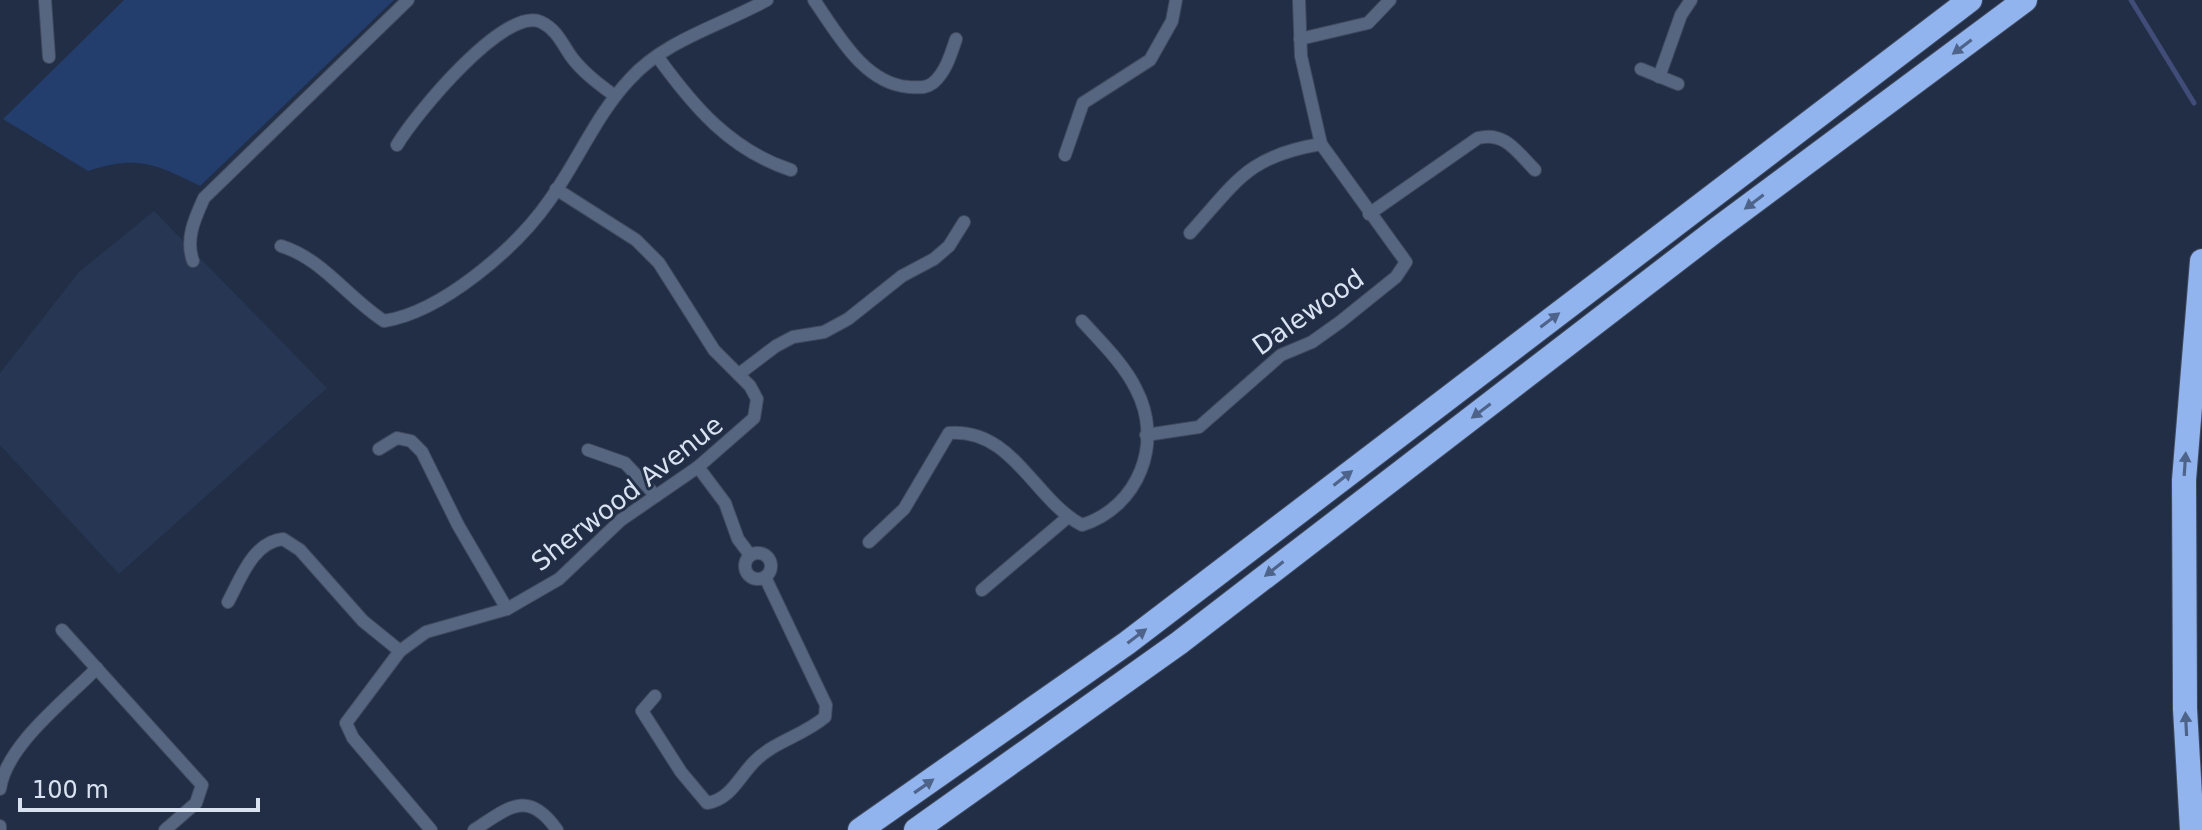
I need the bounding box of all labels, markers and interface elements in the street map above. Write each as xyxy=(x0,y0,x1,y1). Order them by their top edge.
one-way arrow xyxy=(1952,38,1973,54)
one-way arrow xyxy=(1743,194,1765,210)
street label: Dalewood xyxy=(1247,263,1369,361)
one-way arrow xyxy=(1540,313,1560,329)
one-way arrow xyxy=(1470,402,1491,418)
street label: Sherwood Avenue xyxy=(526,409,728,577)
one-way arrow xyxy=(2179,451,2192,476)
one-way arrow xyxy=(1333,471,1353,487)
one-way arrow xyxy=(1264,561,1284,577)
one-way arrow xyxy=(1126,628,1147,644)
one-way arrow xyxy=(2179,711,2192,736)
scale bar xyxy=(20,762,258,812)
text: 100 m xyxy=(32,776,109,804)
one-way arrow xyxy=(914,779,935,794)

